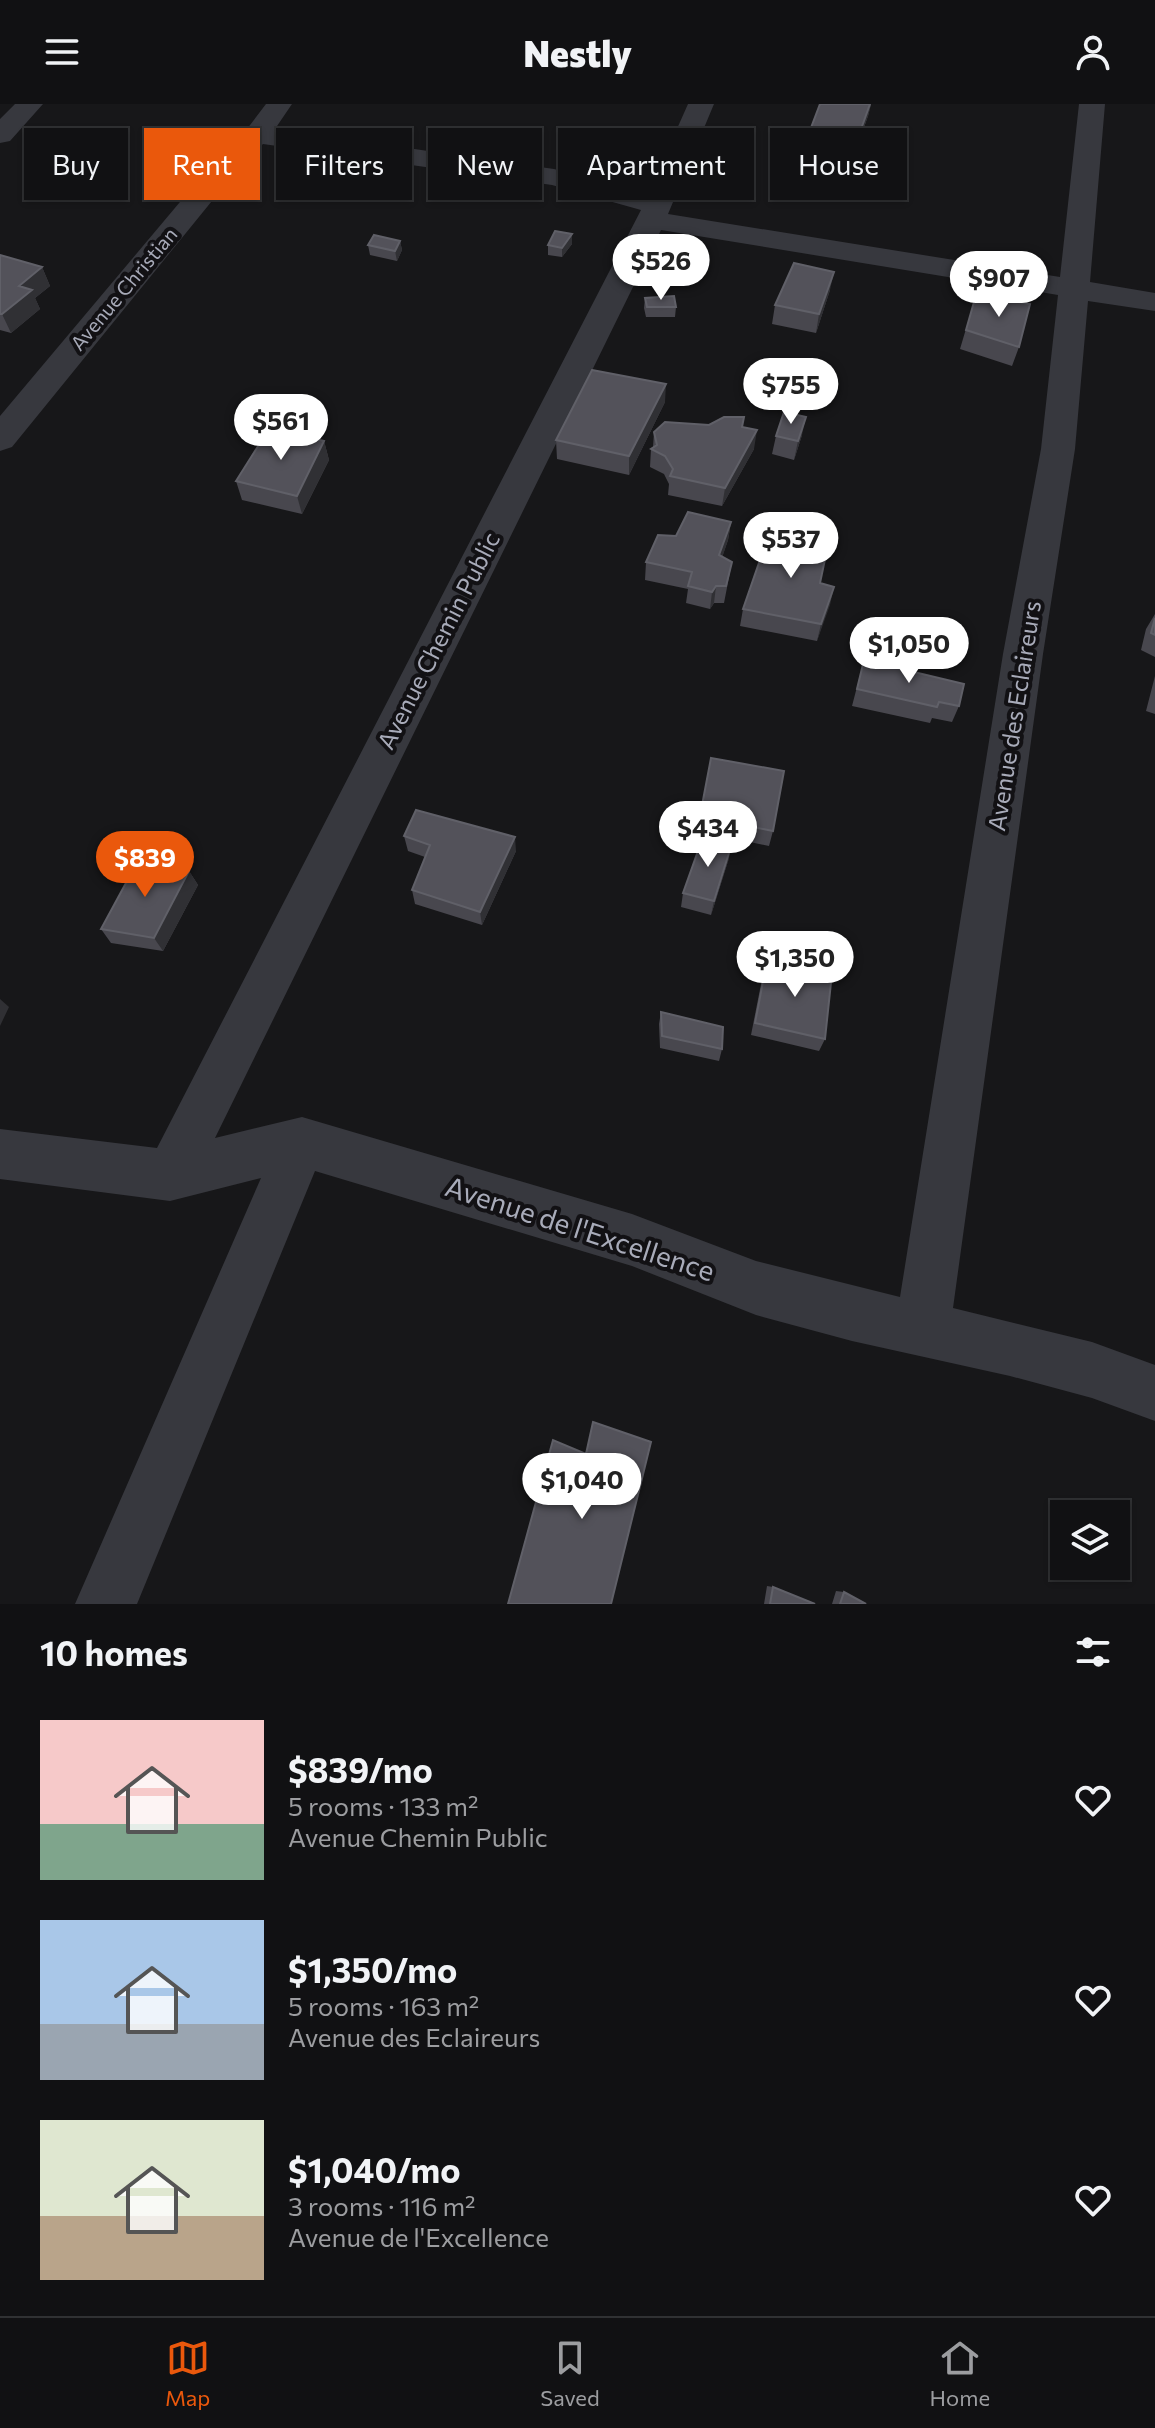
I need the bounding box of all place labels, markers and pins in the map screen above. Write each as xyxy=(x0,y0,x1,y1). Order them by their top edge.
pin: $526 xyxy=(614,234,708,302)
pin: $907 xyxy=(952,251,1046,319)
pin: $755 xyxy=(744,358,838,426)
pin: $561 xyxy=(234,394,328,462)
pin: $537 xyxy=(744,512,838,580)
pin: $1,050 xyxy=(844,617,974,685)
pin: $434 xyxy=(661,801,755,869)
pin: $839 xyxy=(98,831,192,899)
pin: $1,350 xyxy=(730,931,860,999)
pin: $1,040 xyxy=(517,1453,647,1521)

